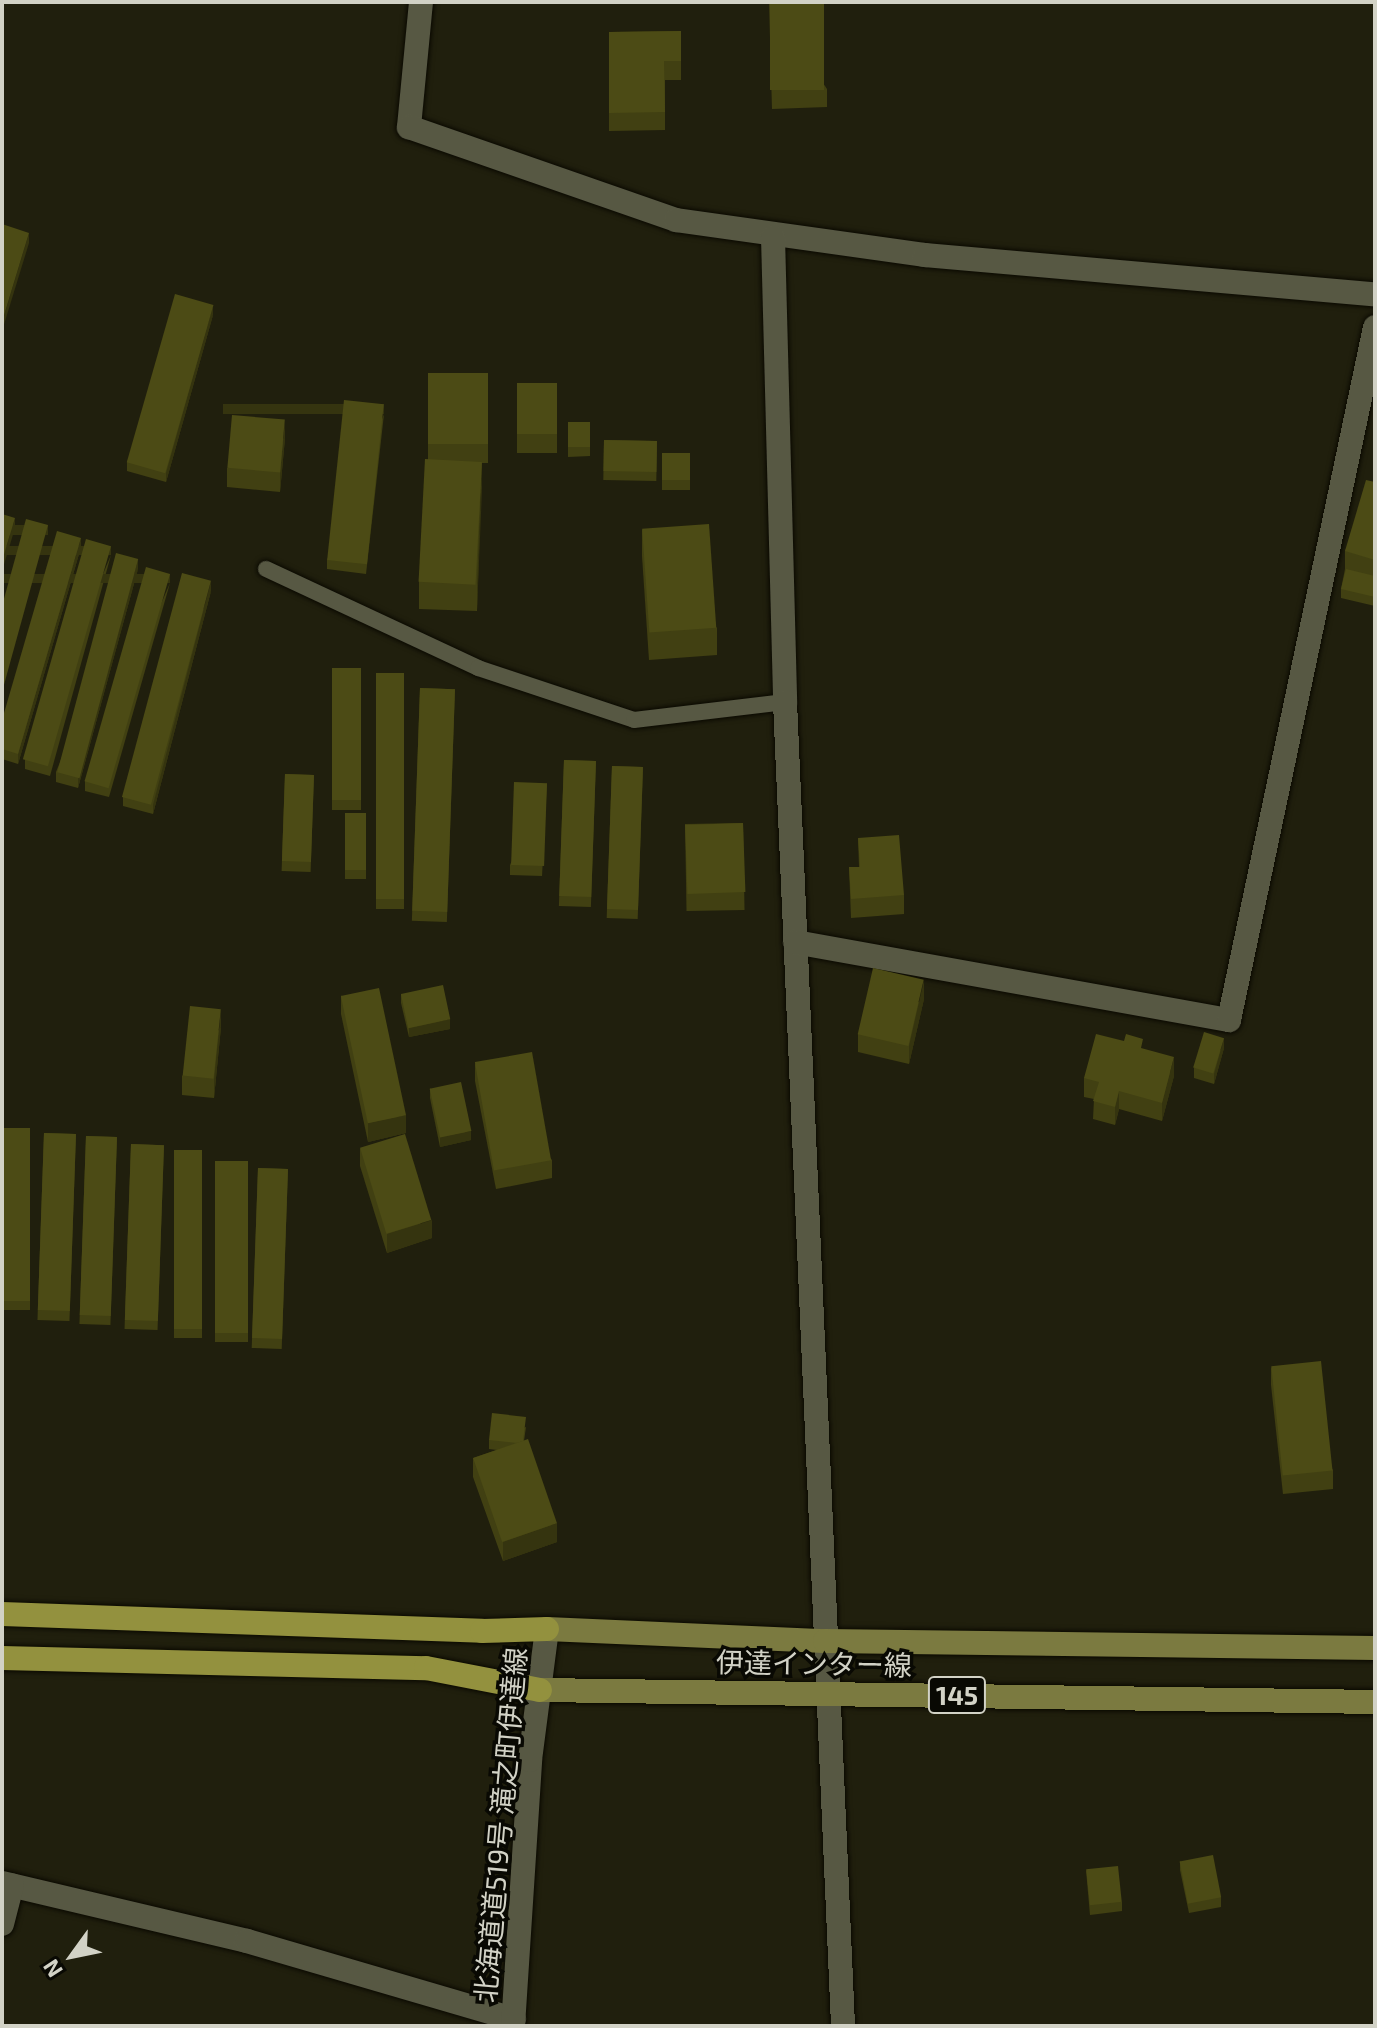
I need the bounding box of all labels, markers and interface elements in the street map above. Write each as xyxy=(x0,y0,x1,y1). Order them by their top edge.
street label: 伊達インター線 xyxy=(716,1644,912,1682)
street label: 北海道道519号 滝之町伊達線 xyxy=(468,1646,532,2004)
road number: 145 xyxy=(927,1673,987,1717)
north arrow xyxy=(32,1916,112,1996)
text: N xyxy=(37,1955,67,1983)

